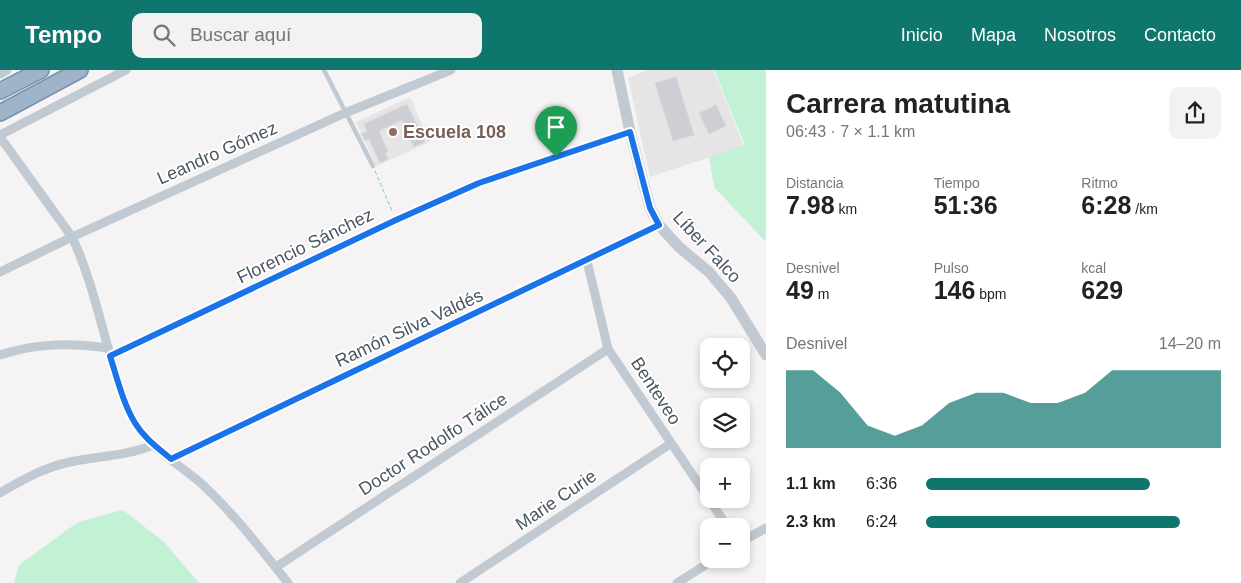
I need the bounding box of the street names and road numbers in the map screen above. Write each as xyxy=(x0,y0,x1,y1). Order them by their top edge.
street label: Leandro Gómez xyxy=(154,118,280,188)
street label: Florencio Sánchez xyxy=(234,204,376,288)
street label: Líber Falco xyxy=(669,207,745,287)
street label: Ramón Silva Valdés xyxy=(332,285,486,371)
street label: Benteveo xyxy=(627,354,685,428)
street label: Doctor Rodolfo Tálice xyxy=(355,389,511,499)
street label: Marie Curie xyxy=(512,466,600,534)

